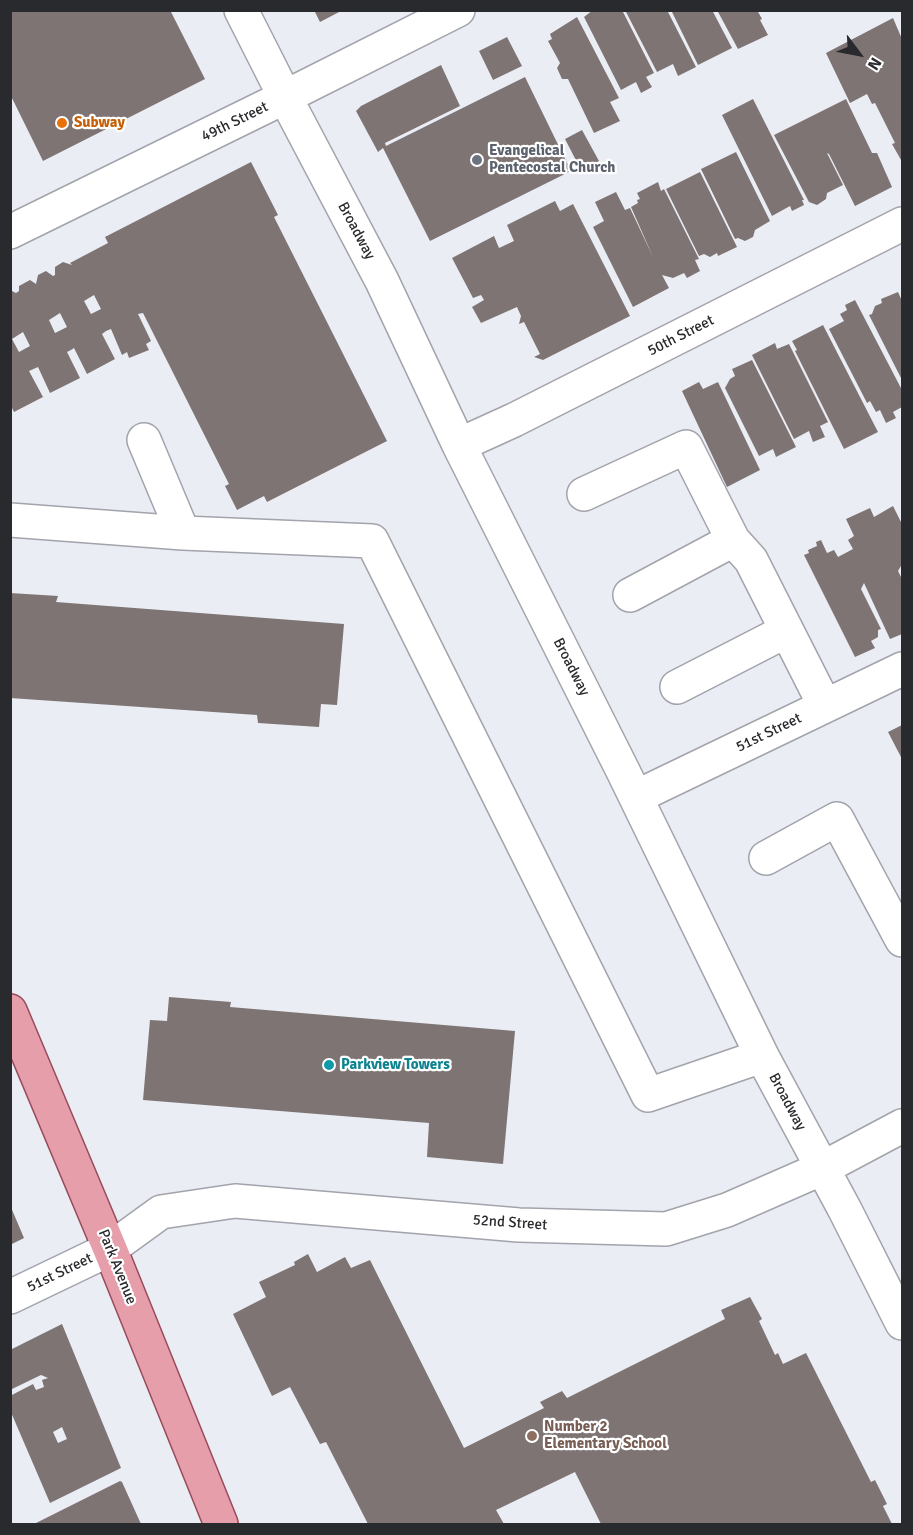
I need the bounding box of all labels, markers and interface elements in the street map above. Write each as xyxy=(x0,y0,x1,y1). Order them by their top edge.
north arrow xyxy=(829,24,889,84)
text: N xyxy=(863,54,886,74)
street label: 49th Street xyxy=(199,98,271,146)
place label: Subway xyxy=(74,114,125,132)
marker: Subway xyxy=(55,116,69,130)
place label: Evangelical Pentecostal Church xyxy=(489,142,615,177)
marker: Evangelical Pentecostal Church xyxy=(470,153,484,167)
street label: Broadway xyxy=(333,199,379,263)
street label: 50th Street xyxy=(645,312,717,360)
street label: Broadway xyxy=(549,635,593,699)
street label: 51st Street xyxy=(733,709,805,757)
place label: Parkview Towers xyxy=(341,1056,450,1074)
marker: Parkview Towers xyxy=(322,1058,336,1072)
street label: Broadway xyxy=(764,1070,810,1134)
street label: 52nd Street xyxy=(472,1211,548,1235)
street label: Park Avenue xyxy=(94,1227,140,1307)
street label: 51st Street xyxy=(24,1249,96,1297)
place label: Number 2 Elementary School xyxy=(544,1418,667,1453)
marker: Number 2 Elementary School xyxy=(525,1429,539,1443)

